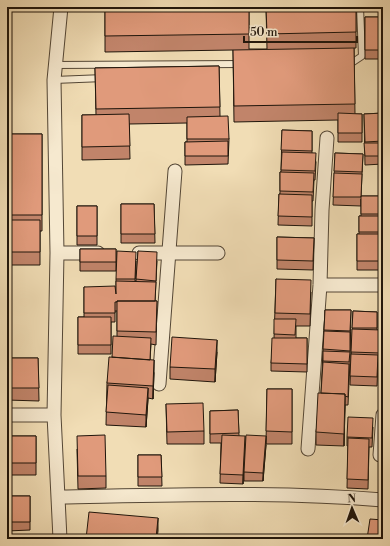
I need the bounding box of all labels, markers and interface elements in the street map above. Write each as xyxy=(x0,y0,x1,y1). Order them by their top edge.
scale bar xyxy=(244,18,357,44)
text: 50 m xyxy=(250,25,278,40)
north arrow xyxy=(332,488,372,528)
text: N xyxy=(347,492,357,506)

